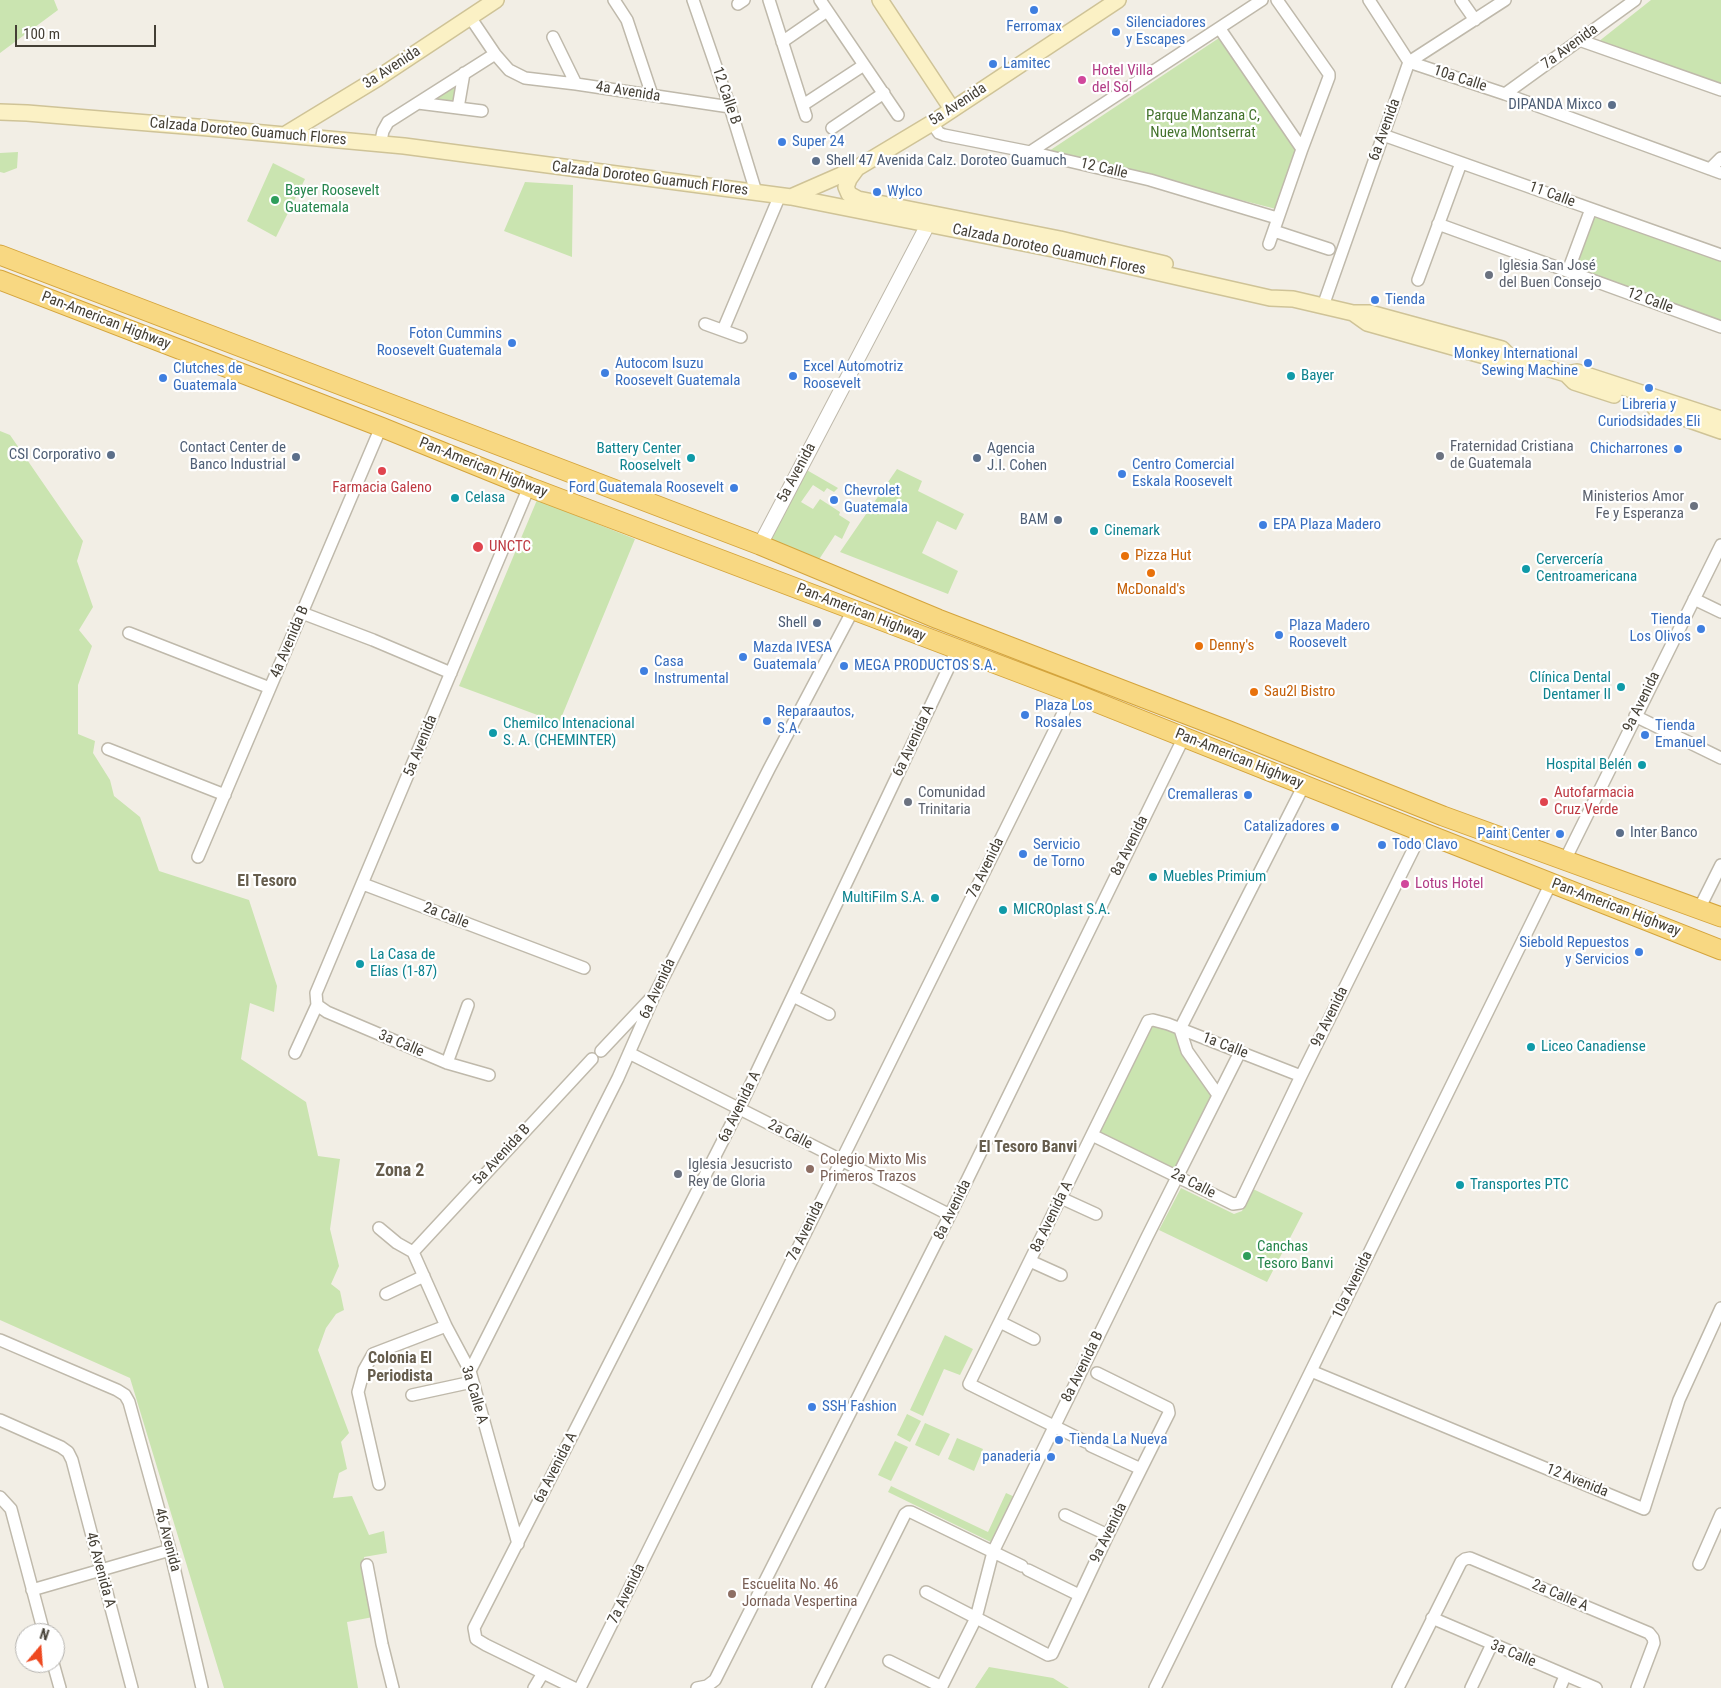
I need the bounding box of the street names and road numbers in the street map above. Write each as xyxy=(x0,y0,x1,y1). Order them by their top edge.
street label: 7a Avenida xyxy=(1538,21,1602,73)
street label: 3a Avenida xyxy=(360,43,424,93)
street label: 10a Calle xyxy=(1431,62,1489,96)
street label: 12 Calle B xyxy=(708,65,744,127)
street label: 4a Avenida xyxy=(594,78,662,106)
street label: 5a Avenida xyxy=(926,80,990,130)
street label: 6a Avenida xyxy=(1365,96,1405,164)
street label: Calzada Doroteo Guamuch Flores xyxy=(149,114,347,150)
street label: 12 Calle xyxy=(1079,155,1129,183)
street label: Calzada Doroteo Guamuch Flores xyxy=(551,158,749,200)
street label: 11 Calle xyxy=(1526,178,1578,212)
street label: Calzada Doroteo Guamuch Flores xyxy=(951,221,1147,279)
street label: 12 Calle xyxy=(1624,284,1676,318)
street label: Pan-American Highway xyxy=(39,288,173,354)
street label: Pan-American Highway xyxy=(416,434,550,502)
street label: 5a Avenida xyxy=(774,440,820,506)
street label: Pan-American Highway xyxy=(794,580,928,646)
street label: 4a Avenida B xyxy=(267,603,313,681)
street label: 9a Avenida xyxy=(1620,669,1664,735)
street label: 6a Avenida A xyxy=(890,702,938,780)
street label: 5a Avenida xyxy=(400,712,442,780)
street label: Pan-American Highway xyxy=(1172,725,1306,793)
street label: 8a Avenida xyxy=(1108,813,1152,879)
street label: 7a Avenida xyxy=(964,835,1008,901)
street label: Pan-American Highway xyxy=(1549,875,1683,941)
street label: 2a Calle xyxy=(421,899,471,933)
street label: 6a Avenida xyxy=(636,956,680,1022)
street label: 9a Avenida xyxy=(1308,984,1352,1050)
street label: 3a Calle xyxy=(376,1026,426,1062)
street label: 1a Calle xyxy=(1200,1029,1250,1063)
street label: 6a Avenida A xyxy=(715,1068,765,1146)
street label: 2a Calle xyxy=(765,1116,815,1154)
street label: 5a Avenida B xyxy=(469,1121,535,1189)
street label: 2a Calle xyxy=(1168,1165,1218,1203)
street label: 8a Avenida xyxy=(931,1177,975,1243)
street label: 8a Avenida A xyxy=(1027,1178,1077,1256)
street label: 7a Avenida xyxy=(784,1198,828,1264)
street label: 10a Avenida xyxy=(1329,1249,1377,1321)
street label: 8a Avenida B xyxy=(1058,1329,1108,1405)
street label: 3a Calle A xyxy=(457,1364,491,1426)
street label: 6a Avenida A xyxy=(530,1430,582,1506)
street label: 12 Avenida xyxy=(1543,1460,1611,1502)
street label: 9a Avenida xyxy=(1087,1500,1131,1566)
street label: 46 Avenida xyxy=(150,1506,184,1574)
street label: 46 Avenida A xyxy=(81,1530,119,1610)
street label: 7a Avenida xyxy=(605,1561,649,1627)
street label: 2a Calle A xyxy=(1529,1576,1591,1616)
street label: 3a Calle xyxy=(1488,1636,1538,1672)

